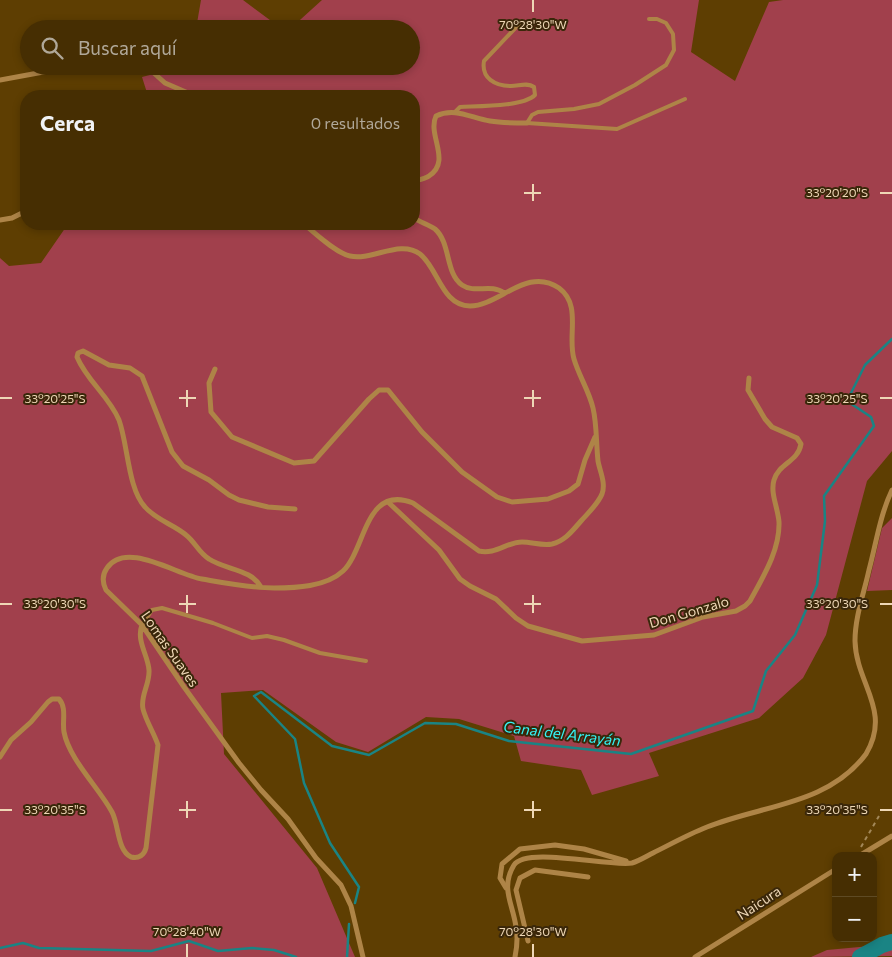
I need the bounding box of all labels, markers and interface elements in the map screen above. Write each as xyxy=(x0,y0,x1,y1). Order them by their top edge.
text: 70°28'30"W xyxy=(499,17,567,31)
search box xyxy=(20,20,420,75)
icon: search xyxy=(38,34,66,62)
text: Buscar aquí xyxy=(78,36,177,59)
text: Cerca xyxy=(40,110,95,135)
text: 0 resultados xyxy=(311,113,400,132)
text: 33°20'20"S xyxy=(806,185,868,199)
text: 33°20'25"S xyxy=(24,391,86,405)
text: 33°20'25"S xyxy=(806,391,868,405)
street label: Don Gonzalo xyxy=(647,592,731,631)
text: 33°20'30"S xyxy=(24,596,86,610)
text: 33°20'30"S xyxy=(806,596,868,610)
street label: Lomas Suaves xyxy=(138,607,203,690)
water label: Canal del Arrayán xyxy=(502,717,622,749)
text: 33°20'35"S xyxy=(24,802,86,816)
text: 33°20'35"S xyxy=(806,802,868,816)
map controls xyxy=(832,852,877,942)
button: + xyxy=(832,852,877,897)
street label: Naicura xyxy=(734,882,784,923)
button: − xyxy=(832,897,877,942)
text: 70°28'40"W xyxy=(153,924,221,938)
text: 70°28'30"W xyxy=(499,924,567,938)

